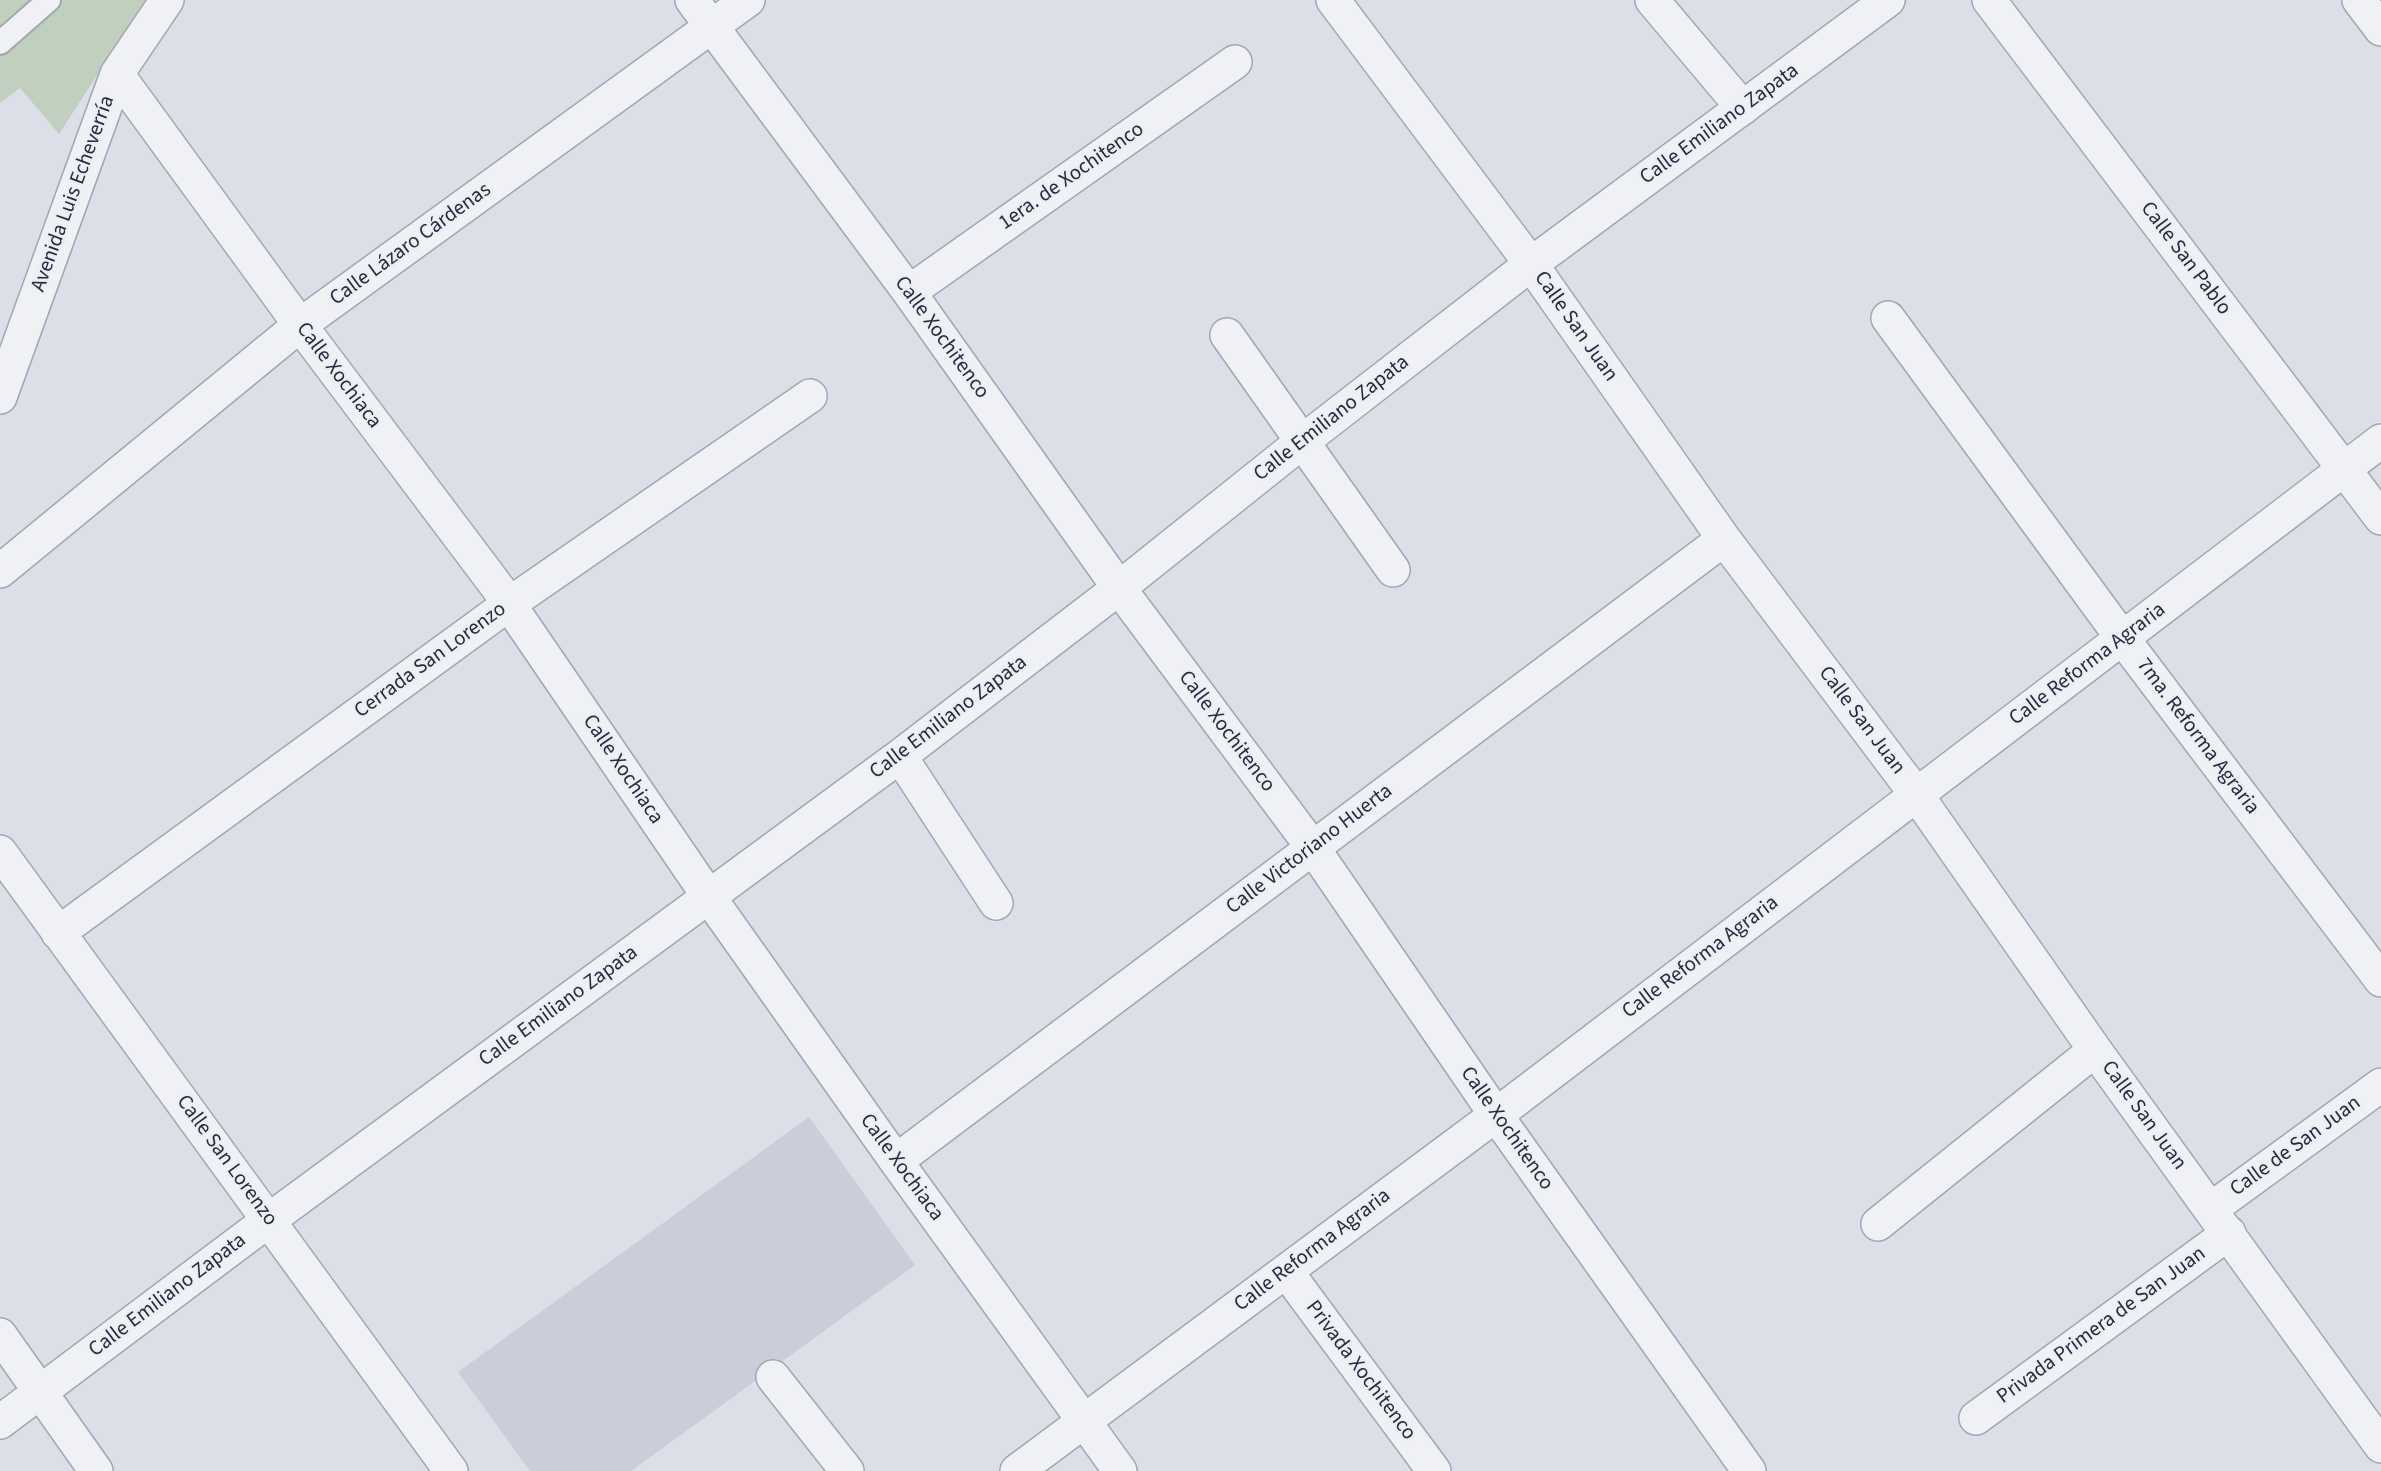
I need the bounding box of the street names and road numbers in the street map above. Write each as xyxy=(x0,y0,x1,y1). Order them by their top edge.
street label: Calle Emiliano Zapata xyxy=(1636,59,1804,191)
street label: Avenida Luis Echeverría xyxy=(27,92,121,296)
street label: 1era. de Xochitenco xyxy=(995,118,1149,236)
street label: Calle Lázaro Cárdenas xyxy=(326,178,496,312)
street label: Calle San Pablo xyxy=(2134,197,2236,321)
street label: Calle San Juan xyxy=(1528,267,1622,387)
street label: Calle Xochitenco xyxy=(888,272,994,404)
street label: Calle Xochiaca xyxy=(290,318,386,434)
street label: Calle Emiliano Zapata xyxy=(1249,351,1415,487)
street label: Cerrada San Lorenzo xyxy=(350,597,512,725)
street label: Calle Reforma Agraria xyxy=(2005,598,2171,732)
street label: Calle Emiliano Zapata xyxy=(865,651,1033,785)
street label: 7ma. Reforma Agraria xyxy=(2130,654,2264,820)
street label: Calle San Juan xyxy=(1812,662,1910,780)
street label: Calle Xochitenco xyxy=(1172,666,1280,798)
street label: Calle Xochiaca xyxy=(576,710,668,830)
street label: Calle Victoriano Huerta xyxy=(1222,779,1398,921)
street label: Calle Reforma Agraria xyxy=(1618,891,1784,1025)
street label: Calle Emiliano Zapata xyxy=(475,941,643,1073)
street label: Calle San Juan xyxy=(2095,1056,2191,1176)
street label: Calle Xochitenco xyxy=(1454,1062,1558,1196)
street label: Calle San Lorenzo xyxy=(170,1091,282,1231)
street label: Calle de San Juan xyxy=(2226,1091,2366,1203)
street label: Calle Xochiaca xyxy=(854,1109,948,1227)
street label: Calle Reforma Agraria xyxy=(1230,1184,1396,1318)
street label: Calle Emiliano Zapata xyxy=(84,1229,252,1363)
street label: Privada Primera de San Juan xyxy=(1993,1242,2211,1410)
street label: Privada Xochitenco xyxy=(1299,1296,1421,1446)

